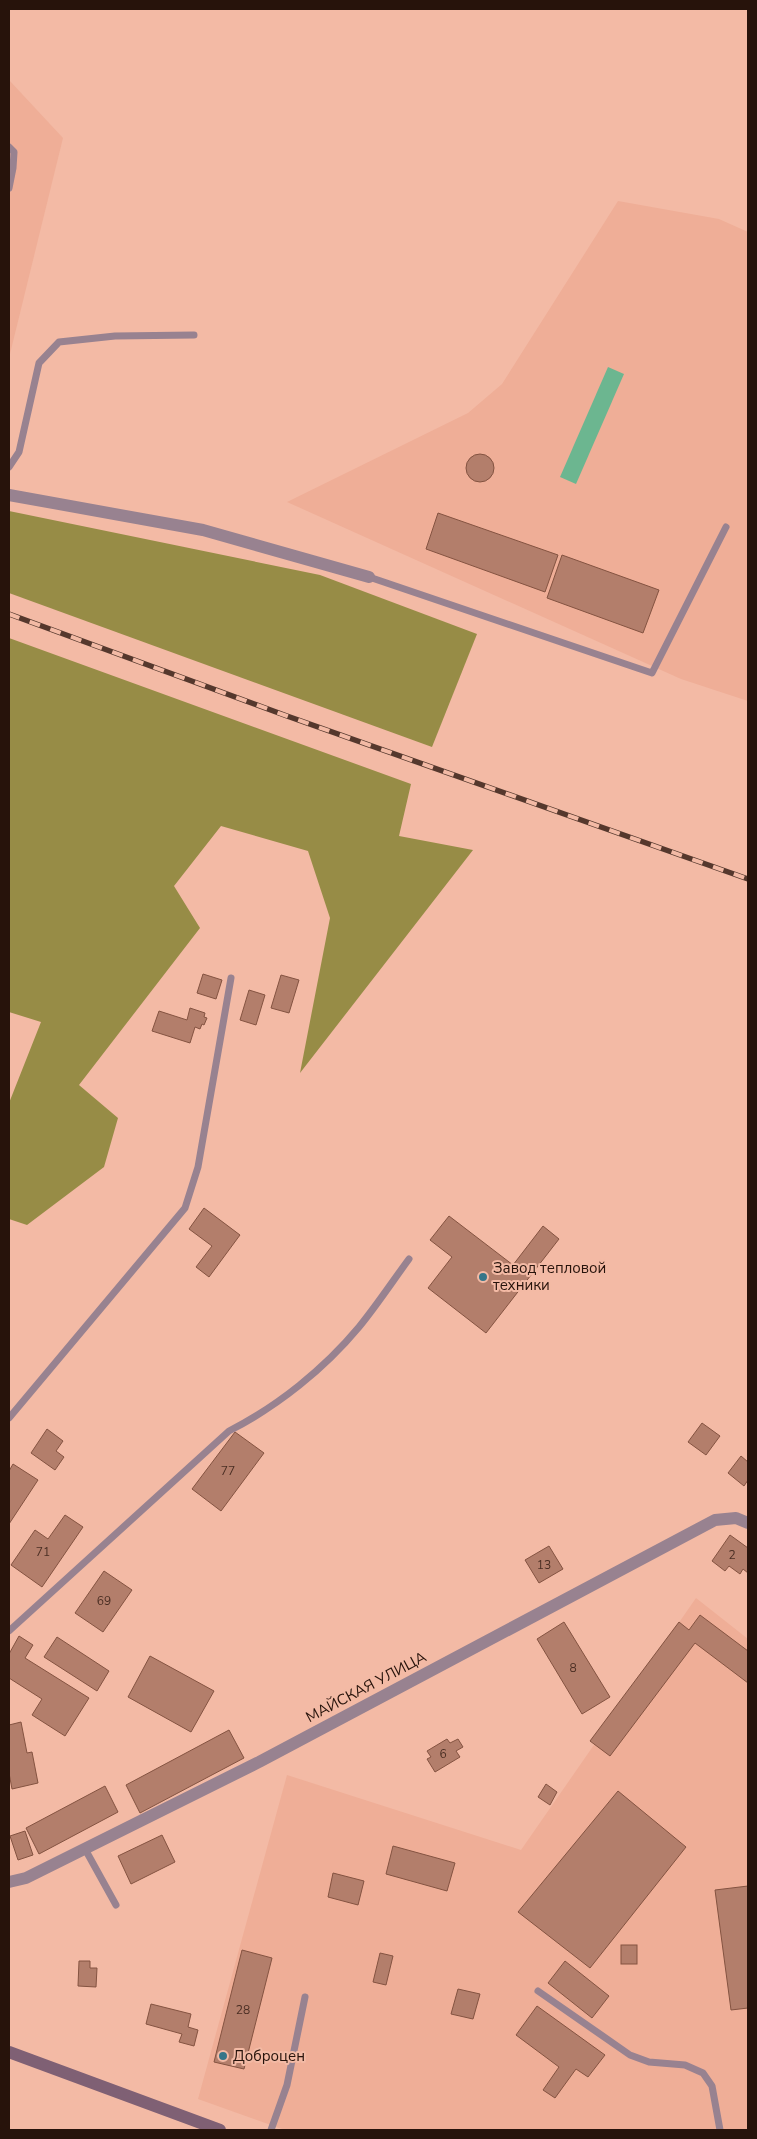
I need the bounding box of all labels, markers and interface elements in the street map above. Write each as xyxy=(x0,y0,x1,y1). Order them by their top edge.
place label: Завод тепловой техники xyxy=(493,1258,606,1295)
marker: Завод тепловой техники xyxy=(477,1271,489,1283)
house number: 77 xyxy=(221,1463,235,1479)
house number: 71 xyxy=(36,1544,50,1560)
house number: 2 xyxy=(728,1547,736,1563)
house number: 13 xyxy=(537,1557,551,1573)
house number: 69 xyxy=(97,1593,111,1609)
street label: МАЙСКАЯ УЛИЦА xyxy=(302,1647,430,1727)
house number: 8 xyxy=(569,1660,577,1676)
house number: 6 xyxy=(439,1746,447,1762)
house number: 28 xyxy=(236,2002,250,2018)
place label: Доброцен xyxy=(233,2046,305,2066)
marker: Доброцен xyxy=(217,2050,229,2062)

